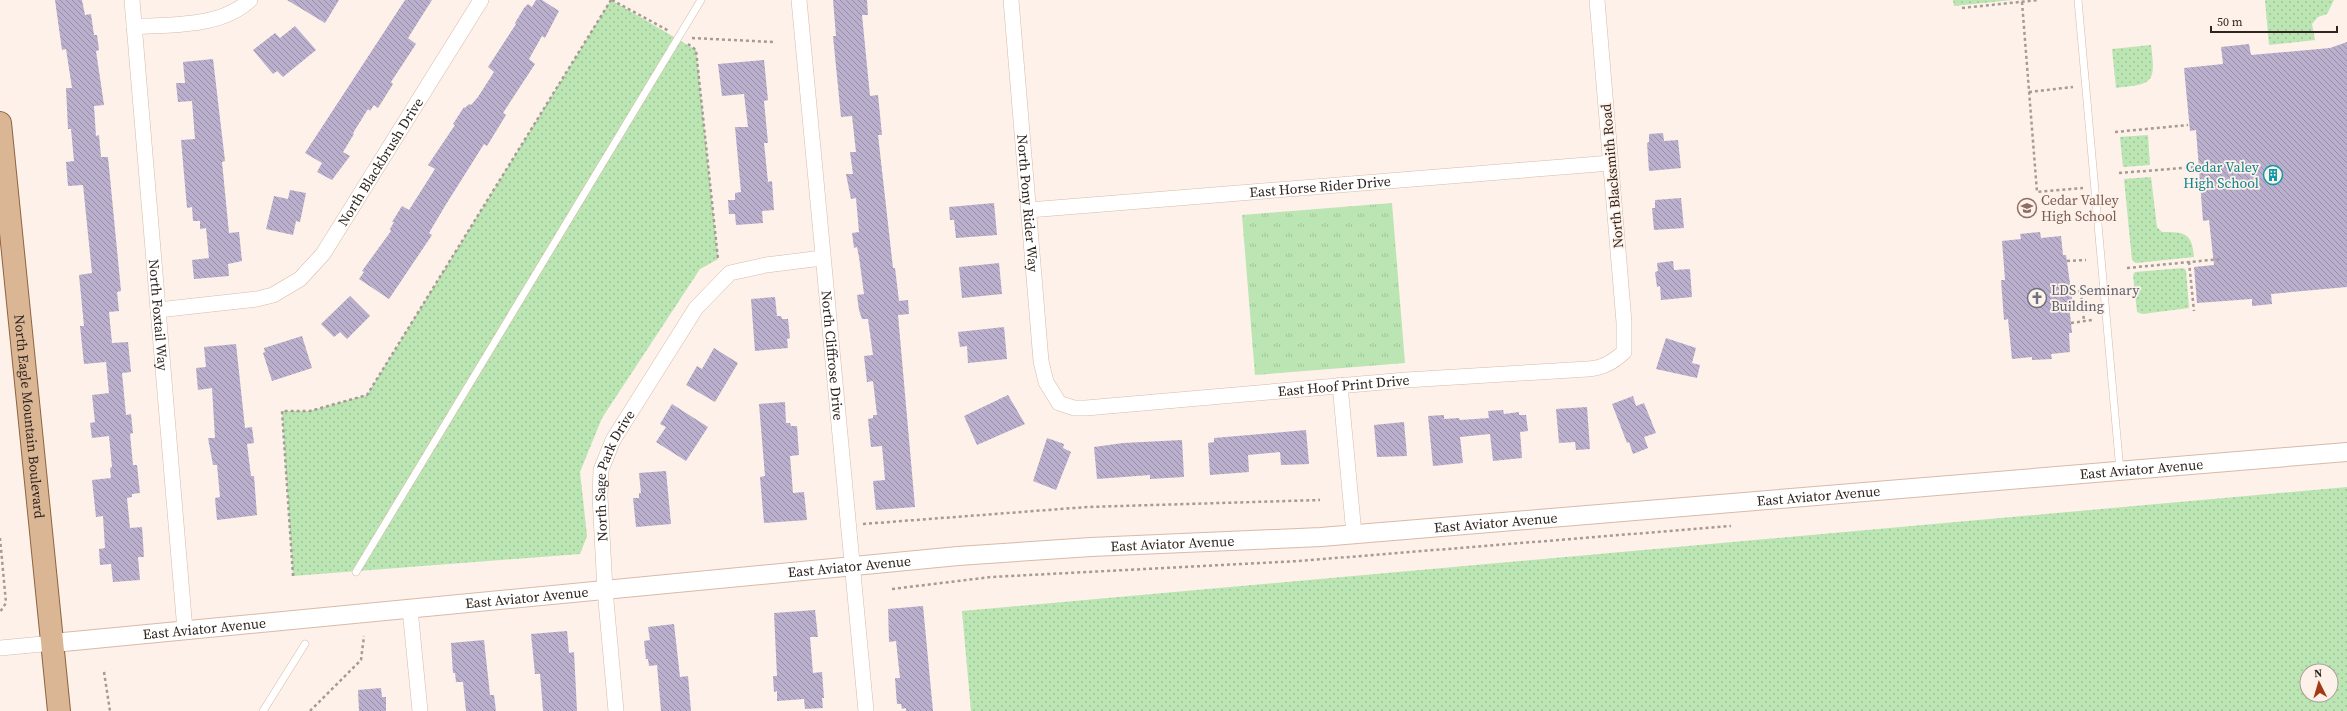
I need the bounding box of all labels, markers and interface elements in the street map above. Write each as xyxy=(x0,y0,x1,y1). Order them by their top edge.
scale bar xyxy=(2211,8,2337,34)
text: 50 m xyxy=(2217,14,2243,30)
street label: North Blackbrush Drive xyxy=(333,94,428,230)
street label: North Blacksmith Road xyxy=(1596,103,1628,249)
street label: North Pony Rider Way xyxy=(1012,134,1044,274)
place label: Cedar Valey High School xyxy=(2183,157,2260,193)
building icon: Cedar Valey High School xyxy=(2262,164,2284,186)
street label: East Horse Rider Drive xyxy=(1249,171,1391,202)
place label: Cedar Valley High School xyxy=(2041,190,2119,226)
school or university icon: Cedar Valley High School xyxy=(2016,197,2038,219)
street label: North Foxtail Way xyxy=(144,258,173,372)
place label: LDS Seminary Building xyxy=(2051,280,2140,316)
church icon: LDS Seminary Building xyxy=(2026,287,2048,309)
street label: North Cliffrose Drive xyxy=(816,290,849,421)
street label: North Eagle Mountain Boulevard xyxy=(9,314,50,520)
street label: East Hoof Print Drive xyxy=(1277,370,1410,401)
street label: North Sage Park Drive xyxy=(590,406,640,542)
street label: East Aviator Avenue xyxy=(2079,454,2204,484)
street label: East Aviator Avenue xyxy=(1756,481,1881,511)
street label: East Aviator Avenue xyxy=(1433,507,1558,538)
street label: East Aviator Avenue xyxy=(1110,531,1235,556)
street label: East Aviator Avenue xyxy=(787,551,912,582)
street label: East Aviator Avenue xyxy=(464,582,589,613)
street label: East Aviator Avenue xyxy=(142,613,267,644)
north arrow xyxy=(2299,663,2339,703)
text: N xyxy=(2314,666,2323,681)

